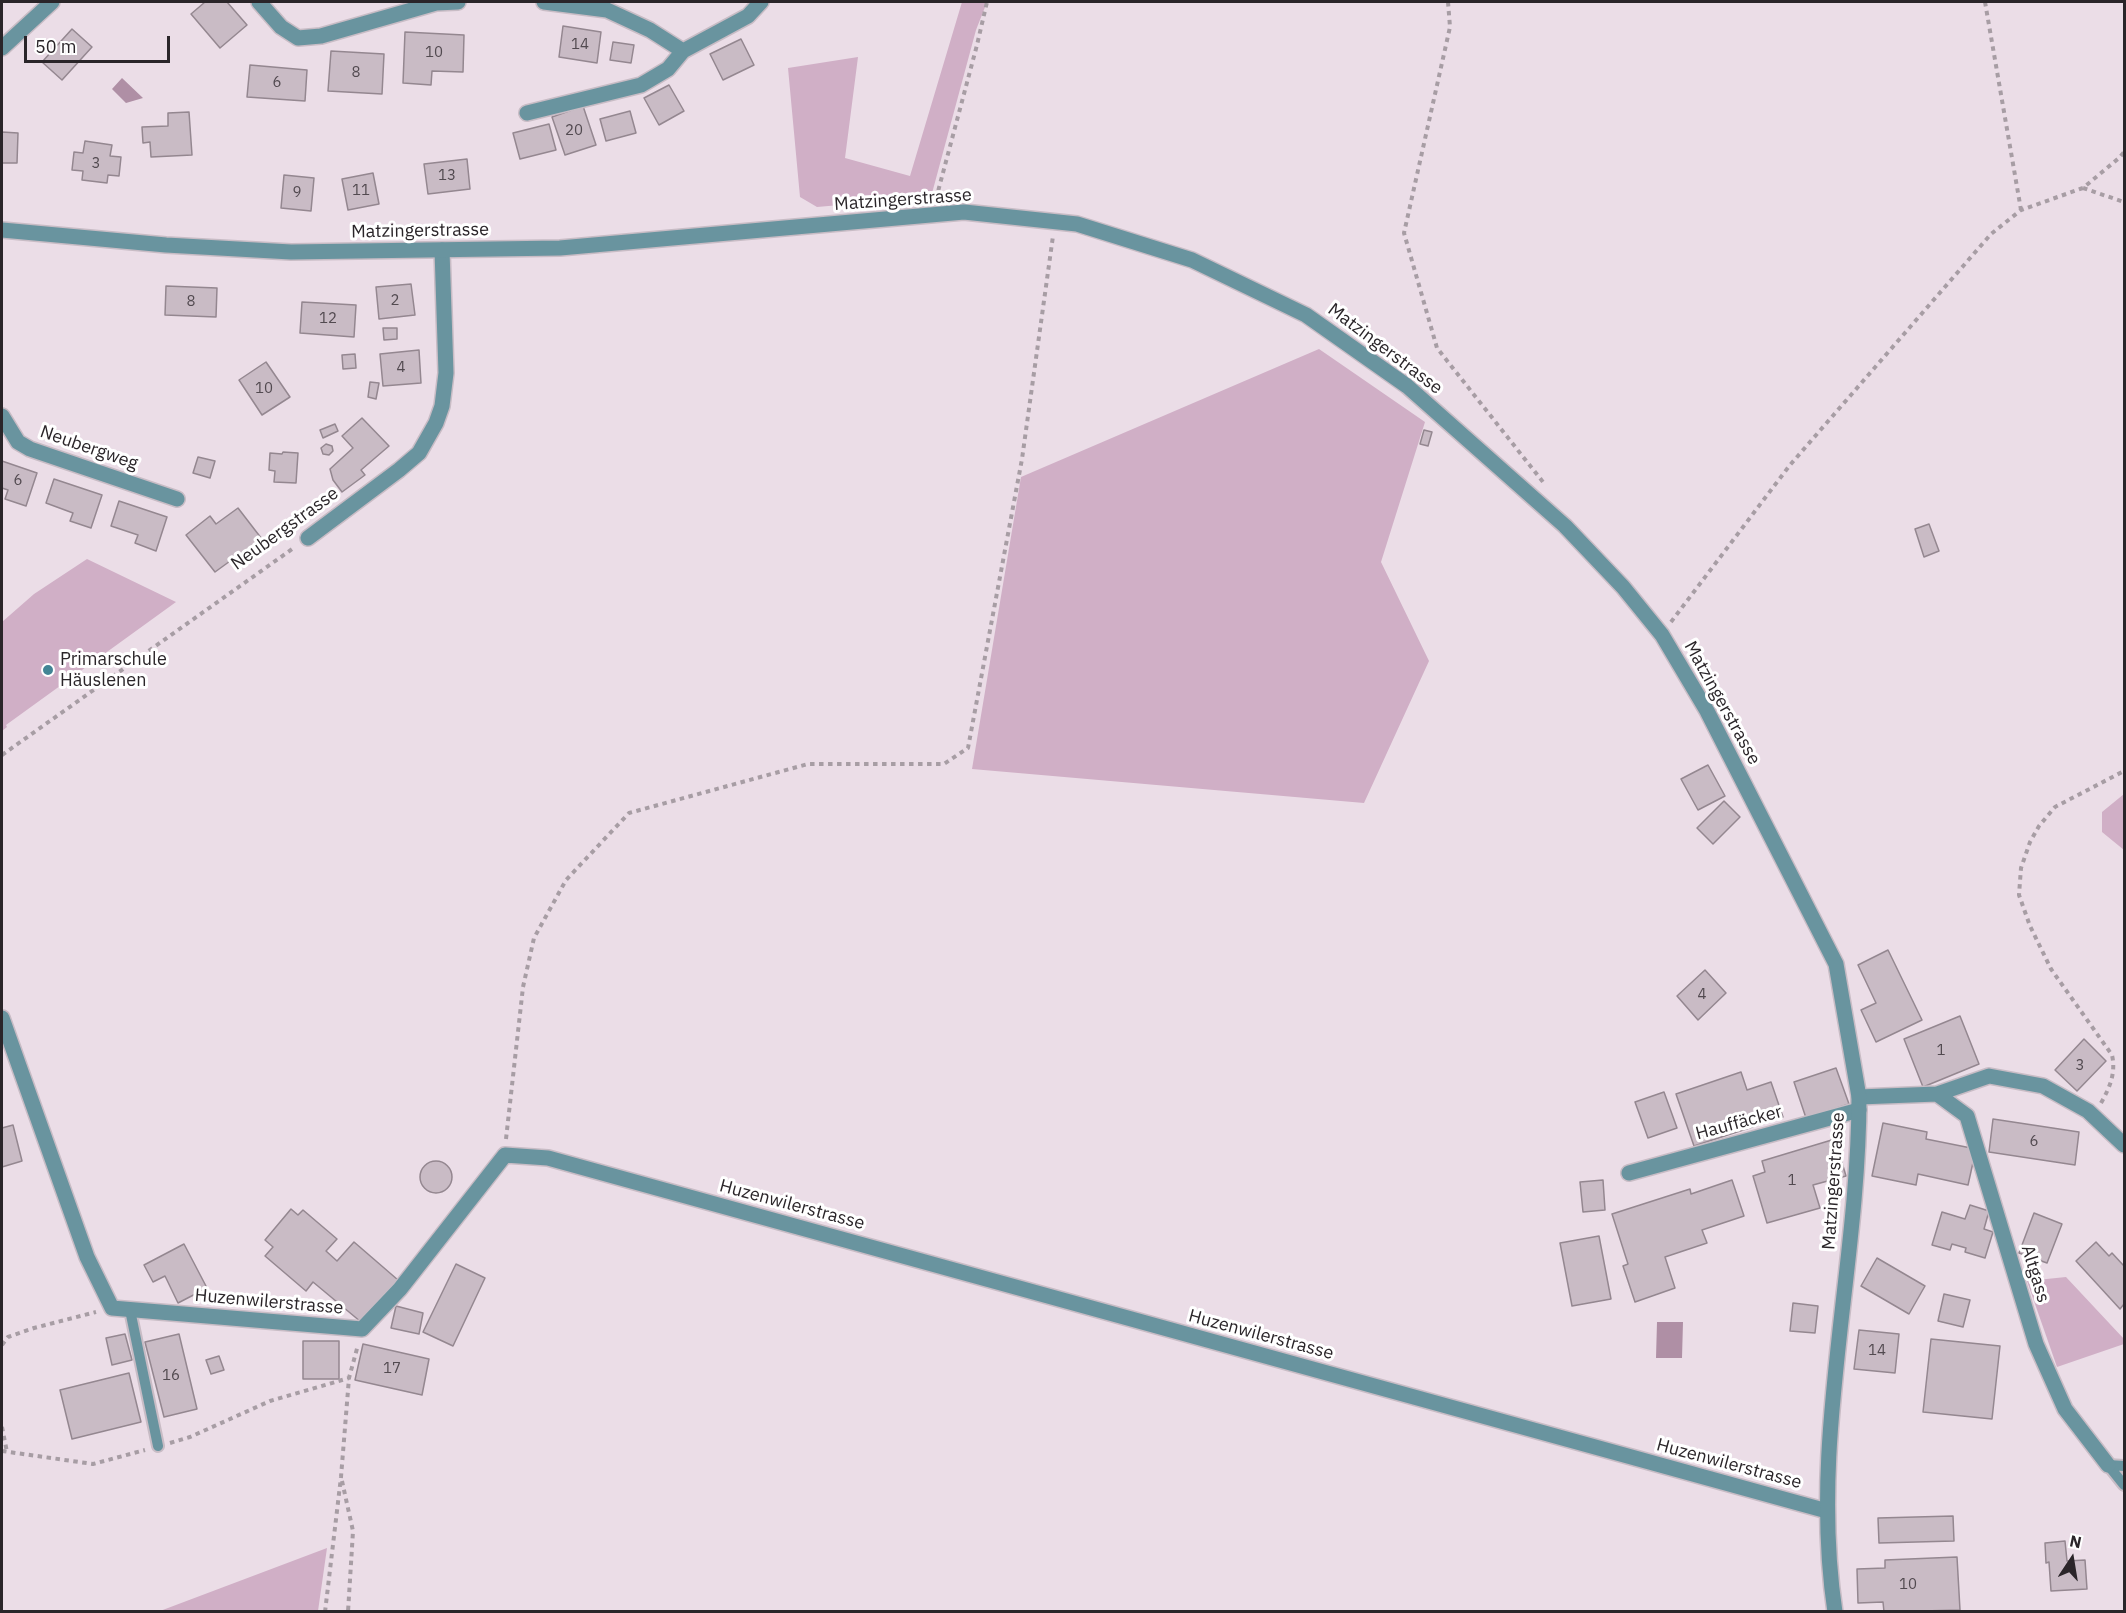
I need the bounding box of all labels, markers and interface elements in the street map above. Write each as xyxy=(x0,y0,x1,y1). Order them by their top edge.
scale bar xyxy=(27,24,172,62)
text: 50 m xyxy=(35,35,77,58)
house number: 14 xyxy=(571,36,589,54)
house number: 10 xyxy=(425,44,443,62)
house number: 8 xyxy=(352,64,360,82)
house number: 6 xyxy=(273,74,281,92)
house number: 20 xyxy=(565,122,583,140)
house number: 3 xyxy=(92,155,100,173)
house number: 13 xyxy=(438,167,456,185)
house number: 11 xyxy=(352,182,370,200)
house number: 9 xyxy=(293,184,301,202)
street label: Matzingerstrasse xyxy=(833,184,973,216)
street label: Matzingerstrasse xyxy=(351,219,489,243)
house number: 2 xyxy=(391,292,399,310)
house number: 8 xyxy=(187,293,195,311)
street label: Matzingerstrasse xyxy=(1323,299,1447,399)
house number: 12 xyxy=(319,310,337,328)
house number: 4 xyxy=(397,359,405,377)
house number: 10 xyxy=(255,380,273,398)
street label: Neubergweg xyxy=(37,421,141,475)
house number: 6 xyxy=(14,472,22,490)
street label: Neubergstrasse xyxy=(227,483,343,575)
street label: Matzingerstrasse xyxy=(1679,637,1765,769)
place label: Primarschule Häuslenen xyxy=(60,649,167,692)
marker: Primarschule Häuslenen xyxy=(41,663,55,677)
house number: 4 xyxy=(1698,986,1706,1004)
house number: 1 xyxy=(1937,1042,1945,1060)
house number: 3 xyxy=(2076,1057,2084,1075)
street label: Hauffäcker xyxy=(1693,1101,1785,1145)
street label: Matzingerstrasse xyxy=(1818,1111,1850,1251)
house number: 6 xyxy=(2030,1133,2038,1151)
house number: 1 xyxy=(1788,1172,1796,1190)
street label: Huzenwilerstrasse xyxy=(717,1175,867,1235)
street label: Altgass xyxy=(2016,1243,2054,1305)
street label: Huzenwilerstrasse xyxy=(194,1285,344,1319)
street label: Huzenwilerstrasse xyxy=(1186,1305,1336,1365)
house number: 14 xyxy=(1868,1342,1886,1360)
house number: 17 xyxy=(383,1360,401,1378)
house number: 16 xyxy=(162,1367,180,1385)
street label: Huzenwilerstrasse xyxy=(1654,1434,1804,1494)
north arrow xyxy=(2042,1529,2102,1589)
text: N xyxy=(2068,1530,2083,1552)
house number: 10 xyxy=(1899,1576,1917,1594)

